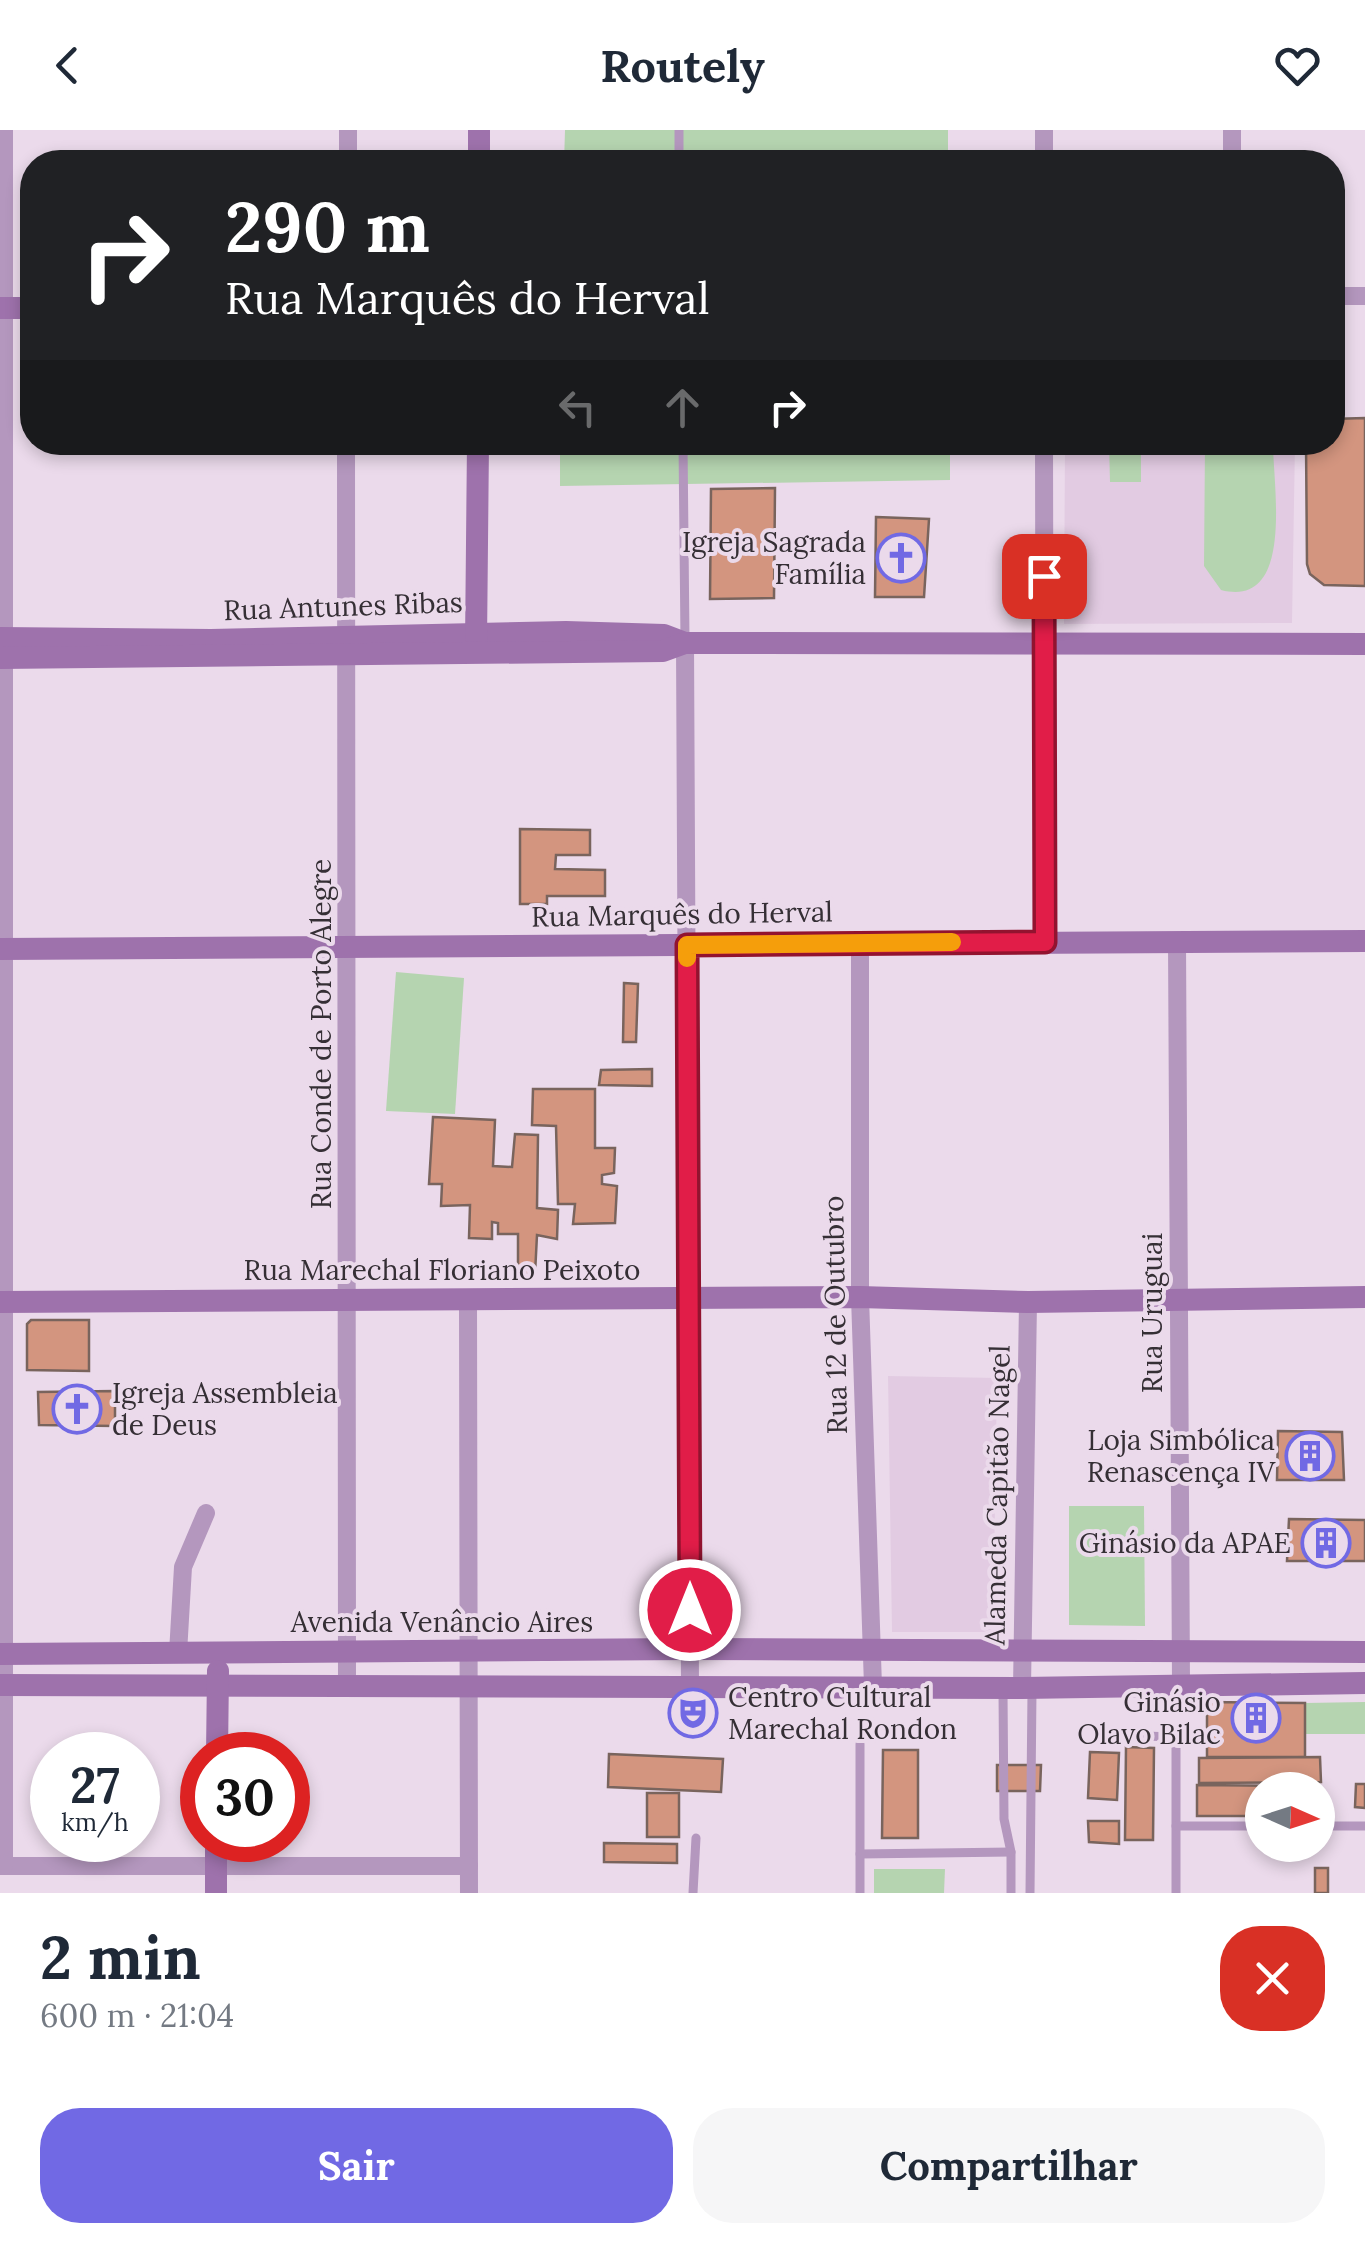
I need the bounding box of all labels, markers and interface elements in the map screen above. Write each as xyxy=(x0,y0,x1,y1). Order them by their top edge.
text: Routely xyxy=(600,37,765,94)
icon: back xyxy=(40,38,95,93)
icon: heart xyxy=(1270,38,1325,93)
text: 290 m xyxy=(225,182,430,271)
icon: right xyxy=(60,190,190,320)
text: Rua Marquês do Herval xyxy=(225,269,710,326)
icon: left xyxy=(550,380,605,435)
icon: ahead xyxy=(655,380,710,435)
icon: right xyxy=(760,380,815,435)
place label: Igreja Sagrada Família xyxy=(682,524,866,592)
church icon: Igreja Sagrada Família xyxy=(875,532,927,584)
pin xyxy=(1002,534,1087,619)
icon: arrive xyxy=(1017,549,1072,604)
street label: Rua Antunes Ribas xyxy=(223,584,463,628)
street label: Rua Conde de Porto Alegre xyxy=(303,859,339,1209)
street label: Rua Marquês do Herval xyxy=(531,893,833,935)
street label: Rua 12 de Outubro xyxy=(815,1195,855,1435)
street label: Rua Uruguai xyxy=(1134,1233,1170,1393)
street label: Rua Marechal Floriano Peixoto xyxy=(244,1252,640,1288)
street label: Alameda Capitão Nagel xyxy=(976,1345,1018,1646)
place label: Igreja Assembleia de Deus xyxy=(112,1375,338,1443)
church icon: Igreja Assembleia de Deus xyxy=(51,1383,103,1435)
place label: Loja Simbólica Renascença IV xyxy=(1087,1422,1276,1490)
building icon: Loja Simbólica Renascença IV xyxy=(1284,1430,1336,1482)
building icon: Ginásio da APAE xyxy=(1300,1517,1352,1569)
place label: Ginásio da APAE xyxy=(1079,1525,1291,1561)
position arrow xyxy=(638,1558,742,1662)
street label: Avenida Venâncio Aires xyxy=(290,1604,593,1640)
place label: Centro Cultural Marechal Rondon xyxy=(728,1679,957,1747)
place label: Ginásio Olavo Bilac xyxy=(1077,1684,1221,1752)
theatre icon: Centro Cultural Marechal Rondon xyxy=(667,1687,719,1739)
building icon: Ginásio Olavo Bilac xyxy=(1230,1692,1282,1744)
speed limit sign: 30 xyxy=(180,1732,310,1862)
text: 27 xyxy=(70,1753,120,1817)
north arrow xyxy=(1245,1772,1335,1862)
map controls xyxy=(1245,1772,1335,1862)
text: km/h xyxy=(61,1806,129,1838)
text: 2 min xyxy=(40,1919,201,1995)
button: close xyxy=(1220,1926,1325,2031)
text: 600 m · 21:04 xyxy=(40,1995,234,2036)
button: Sair xyxy=(40,2108,673,2223)
button: Compartilhar xyxy=(693,2108,1325,2223)

